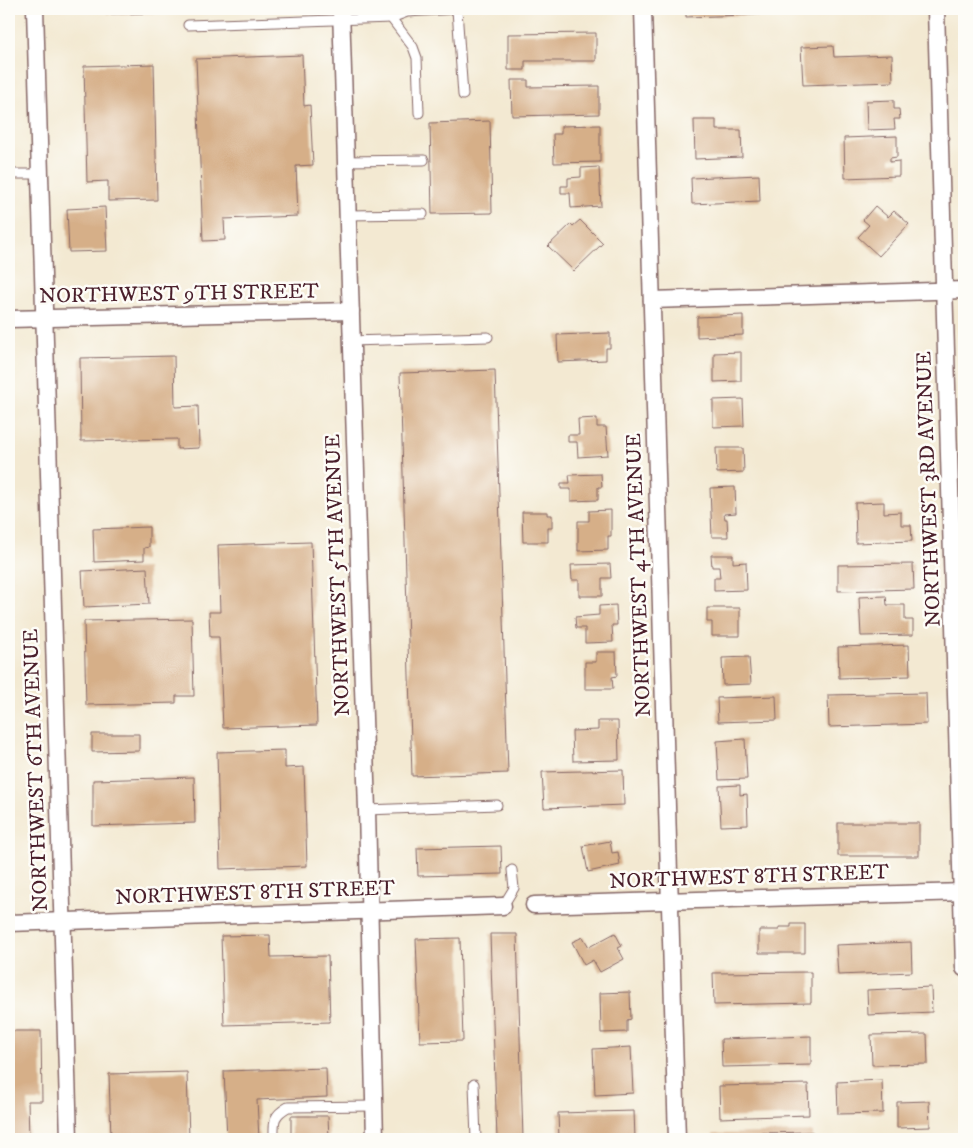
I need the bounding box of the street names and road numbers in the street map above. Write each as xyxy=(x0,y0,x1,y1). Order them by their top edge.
street label: NORTHWEST 9TH STREET xyxy=(39,279,319,309)
street label: NORTHWEST 3RD AVENUE xyxy=(911,351,947,627)
street label: NORTHWEST 4TH AVENUE xyxy=(621,432,657,717)
street label: NORTHWEST 5TH AVENUE xyxy=(320,433,356,717)
street label: NORTHWEST 6TH AVENUE xyxy=(18,628,54,912)
street label: NORTHWEST 8TH STREET xyxy=(609,859,889,895)
street label: NORTHWEST 8TH STREET xyxy=(115,875,395,911)

